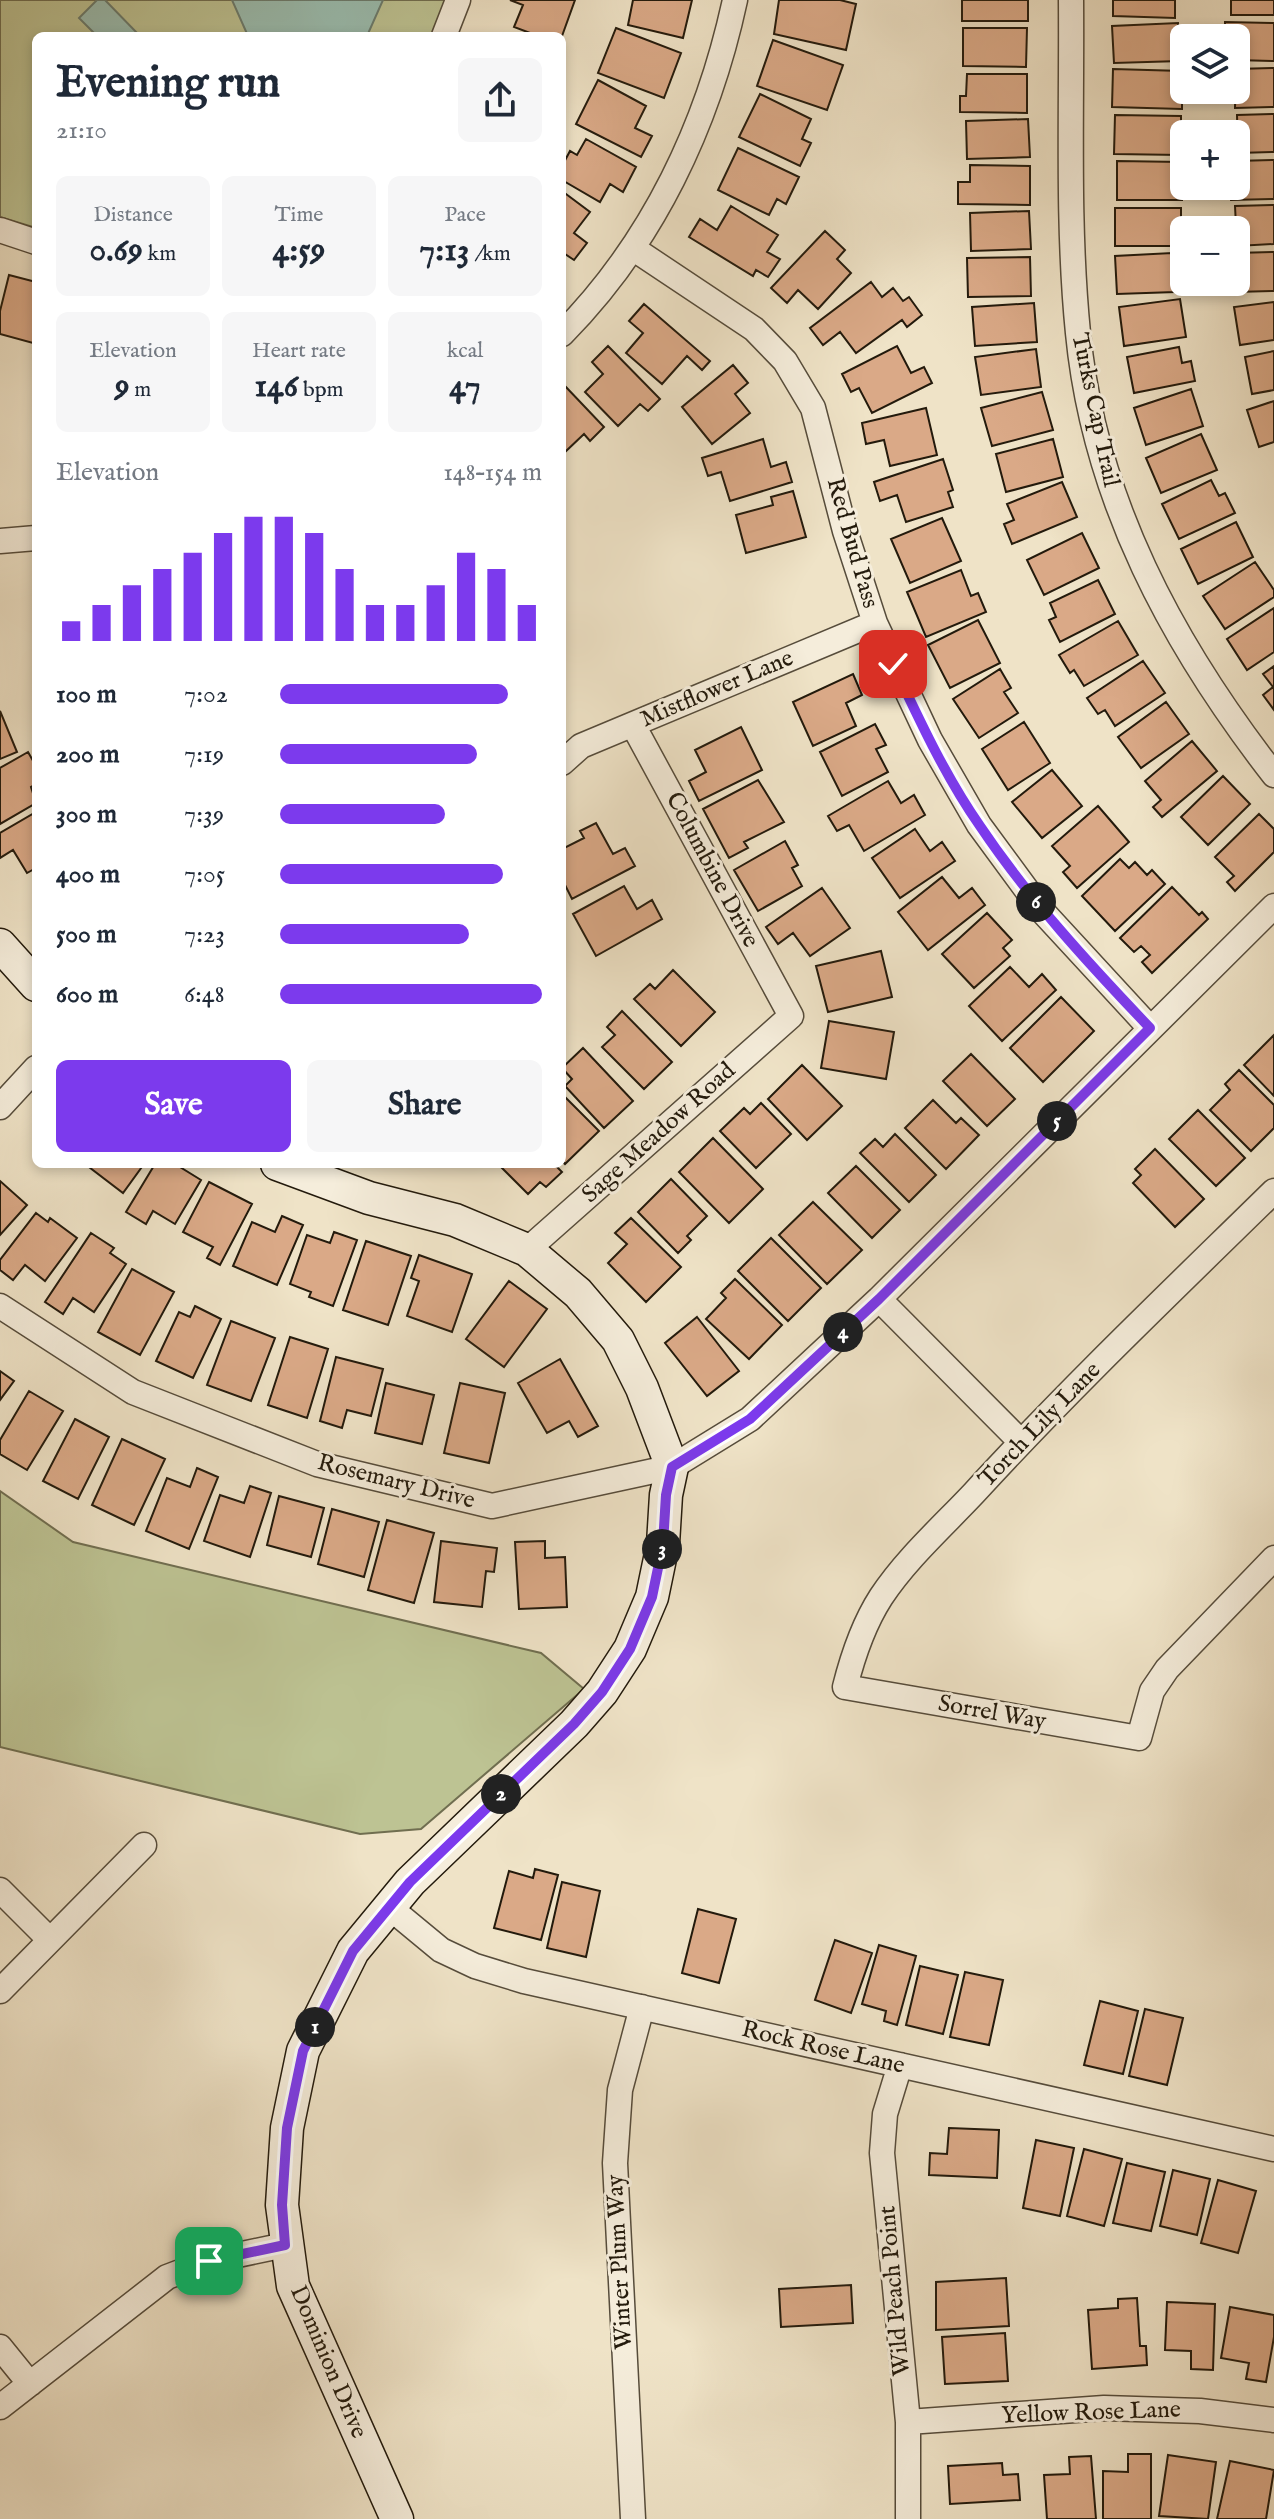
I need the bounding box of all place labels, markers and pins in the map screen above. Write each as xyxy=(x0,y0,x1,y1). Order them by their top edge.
pin xyxy=(859,630,927,698)
pin: 6 xyxy=(1016,882,1056,922)
pin: 5 xyxy=(1037,1101,1077,1141)
pin: 4 xyxy=(823,1312,863,1352)
pin: 3 xyxy=(642,1529,682,1569)
pin: 2 xyxy=(481,1774,521,1814)
pin: 1 xyxy=(295,2007,335,2047)
pin xyxy=(175,2227,243,2295)

